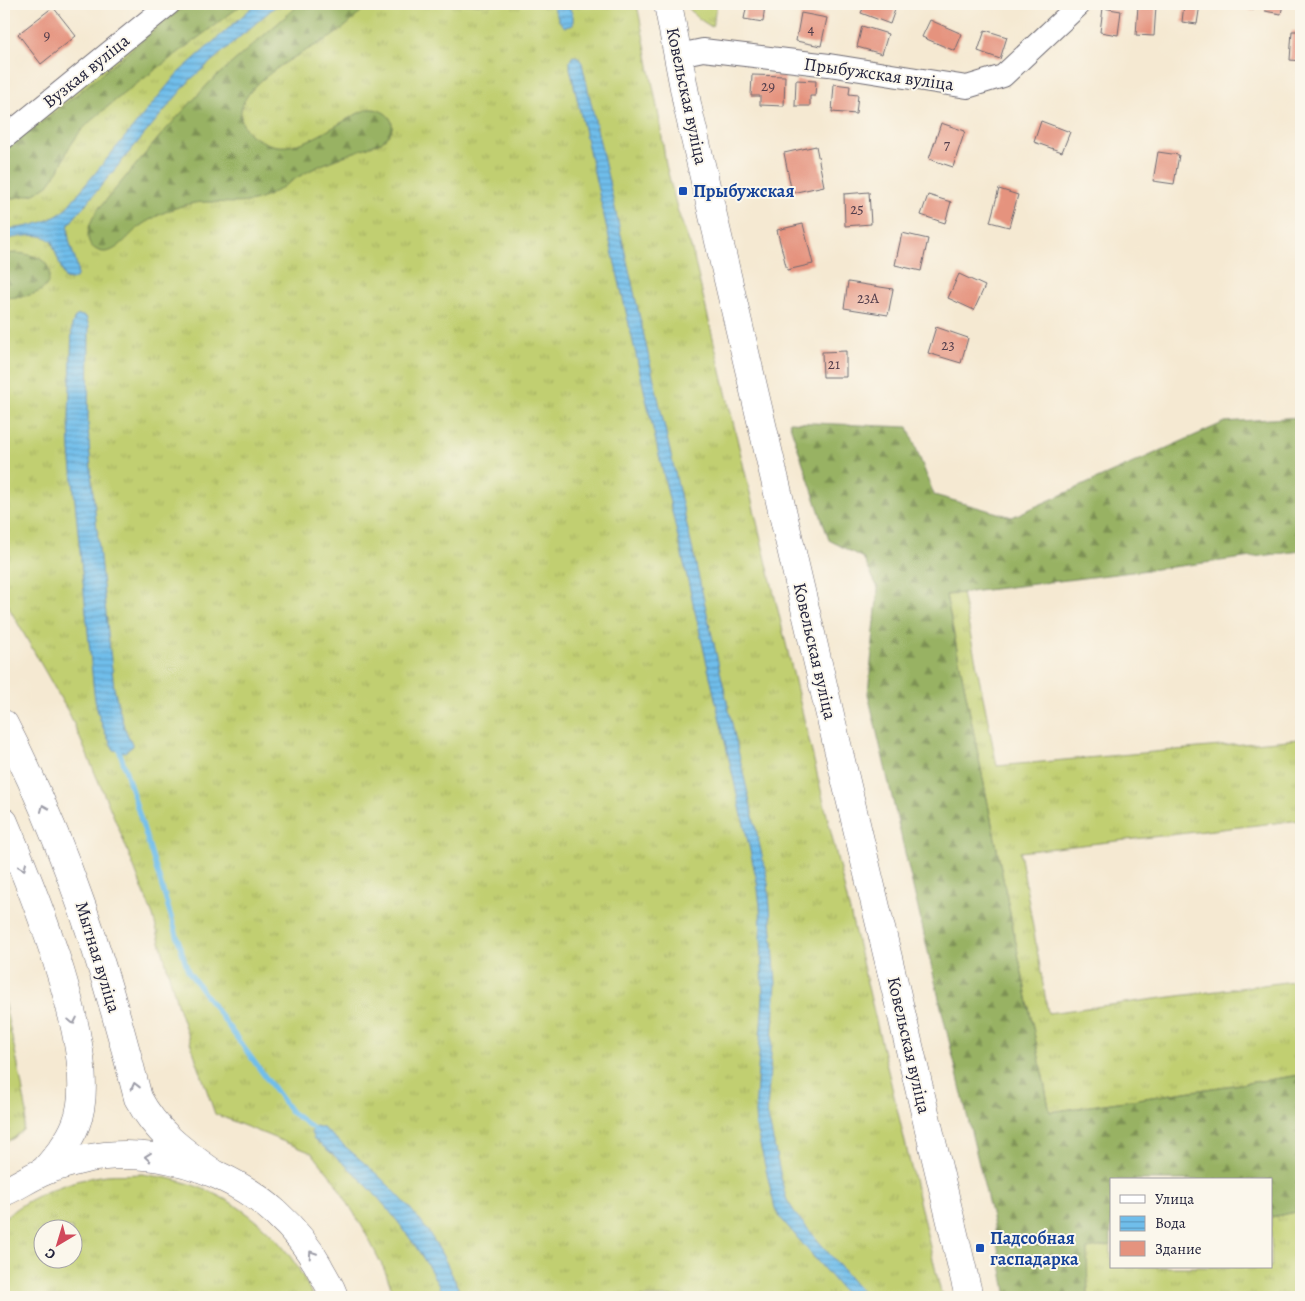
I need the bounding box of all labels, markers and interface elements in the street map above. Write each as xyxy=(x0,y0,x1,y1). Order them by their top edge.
house number: 4 xyxy=(808,19,815,39)
house number: 9 xyxy=(44,25,51,45)
street label: Ковельская вуліца xyxy=(661,25,713,168)
street label: Вузкая вуліца xyxy=(38,28,135,113)
street label: Прыбужская вуліца xyxy=(803,52,956,96)
house number: 29 xyxy=(761,76,775,96)
house number: 7 xyxy=(944,135,951,155)
place label: Прыбужская xyxy=(693,179,795,203)
marker: Прыбужская xyxy=(677,185,689,197)
house number: 25 xyxy=(850,199,864,219)
house number: 23А xyxy=(857,288,879,308)
house number: 23 xyxy=(941,335,955,355)
house number: 21 xyxy=(828,354,840,374)
street label: Ковельская вуліца xyxy=(788,580,843,723)
one-way arrow xyxy=(40,804,51,813)
one-way arrow xyxy=(17,862,28,871)
street label: Мытная вуліца xyxy=(70,898,127,1016)
street label: Ковельская вуліца xyxy=(882,974,937,1117)
one-way arrow xyxy=(67,1017,78,1026)
one-way arrow xyxy=(130,1081,141,1090)
one-way arrow xyxy=(143,1152,151,1163)
legend xyxy=(1110,1178,1272,1268)
text: Улица xyxy=(1155,1189,1194,1209)
text: Вода xyxy=(1155,1213,1186,1233)
north arrow xyxy=(32,1218,82,1268)
place label: Падсобная гаспадарка xyxy=(990,1226,1079,1271)
text: Здание xyxy=(1155,1239,1202,1259)
marker: Падсобная гаспадарка xyxy=(974,1242,986,1254)
text: С xyxy=(41,1243,60,1264)
one-way arrow xyxy=(308,1251,318,1260)

